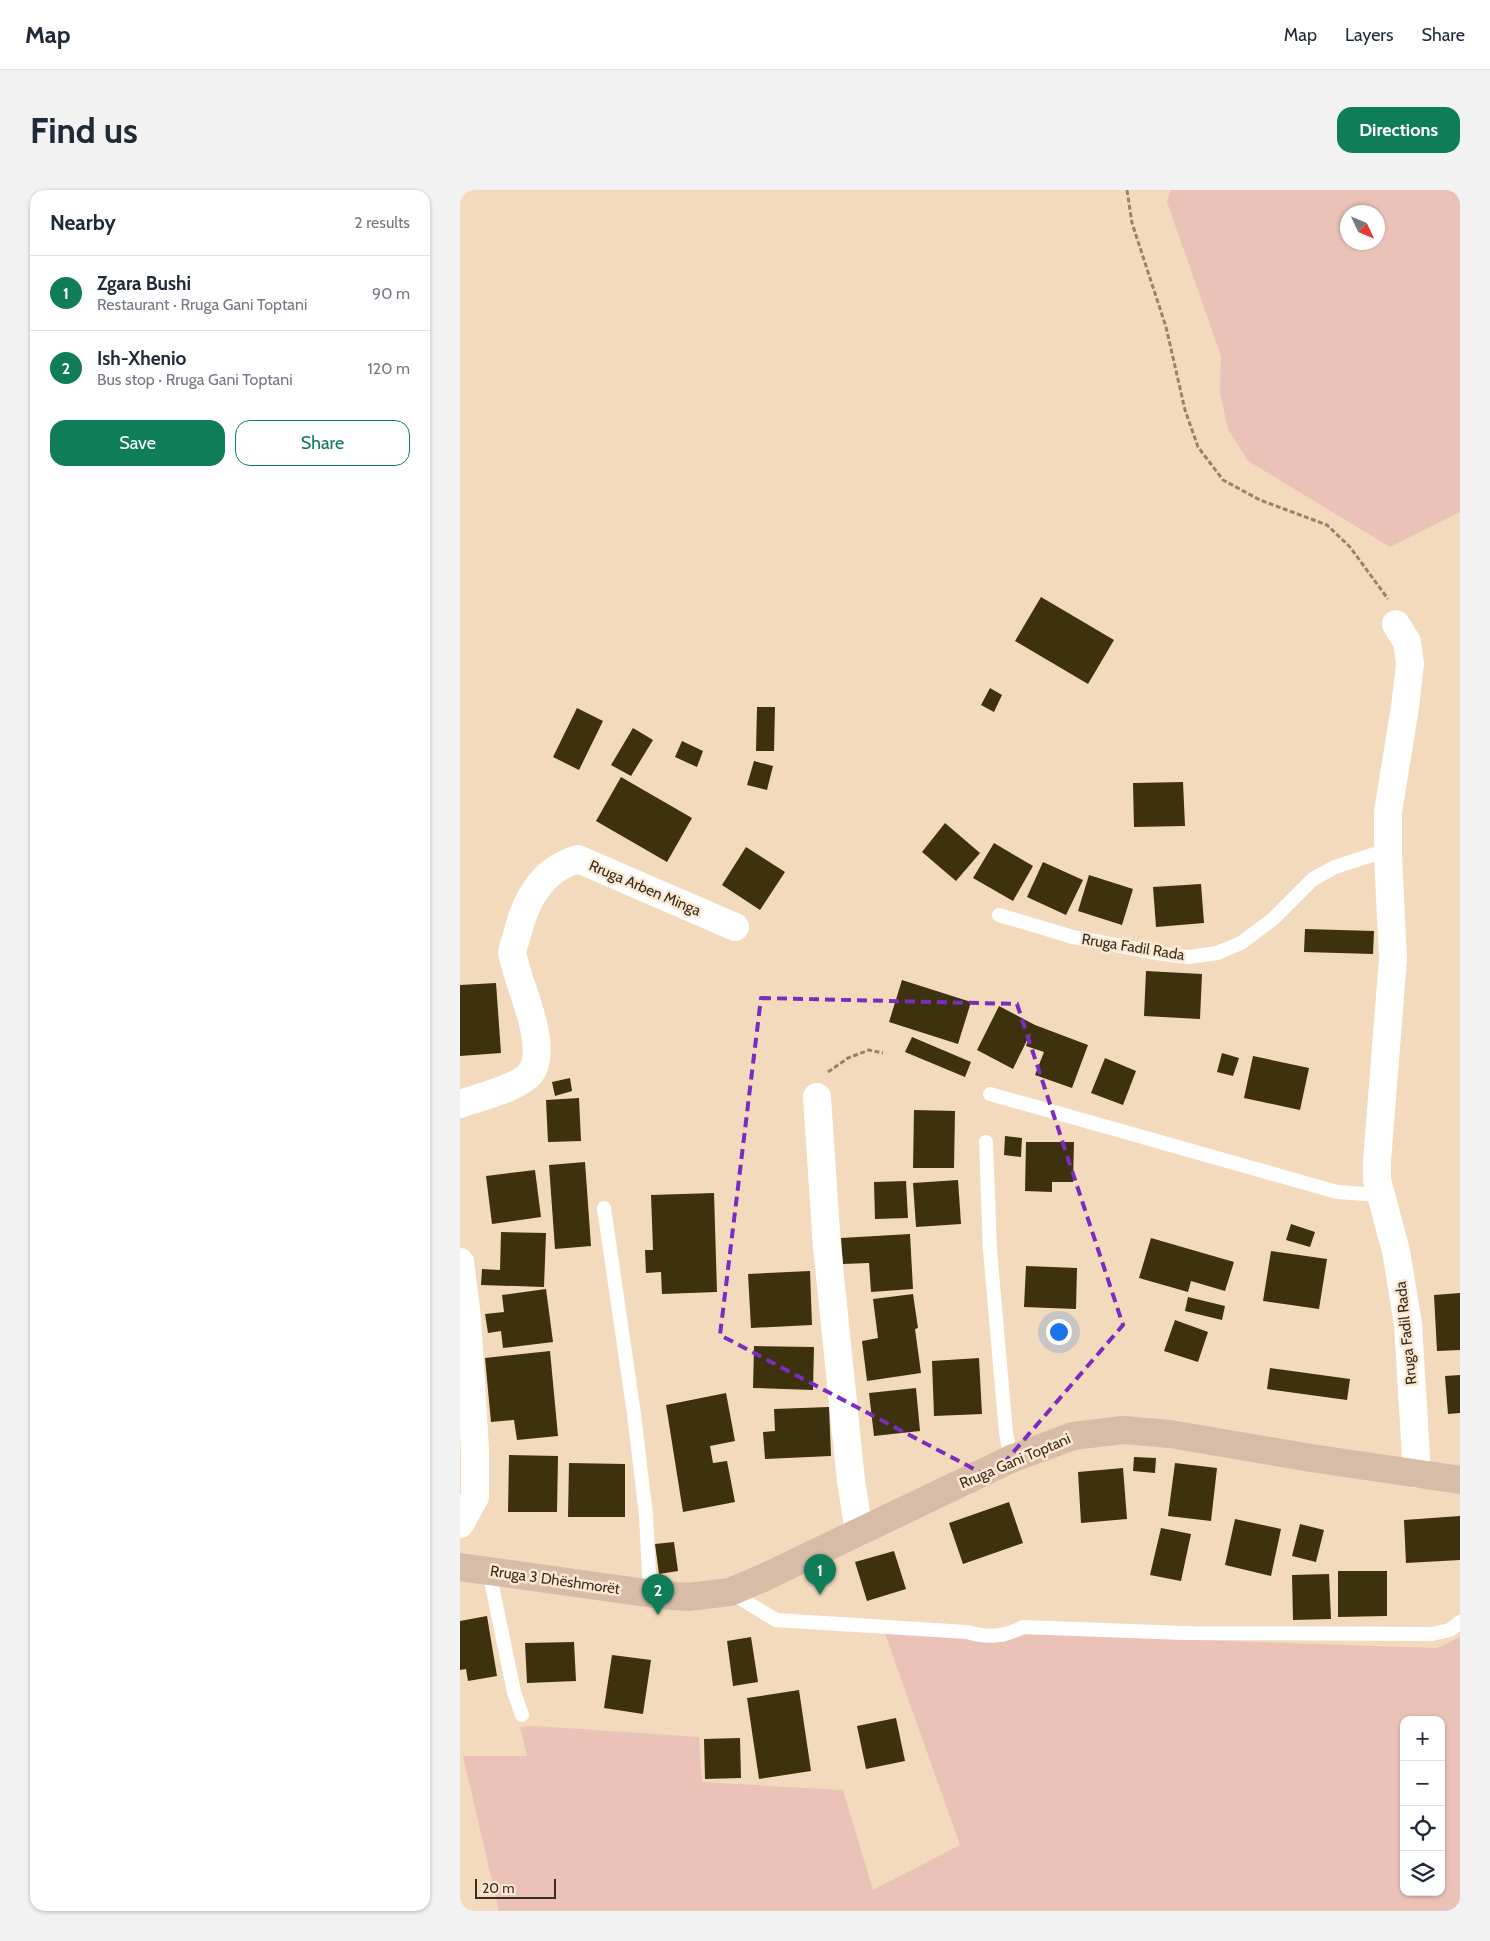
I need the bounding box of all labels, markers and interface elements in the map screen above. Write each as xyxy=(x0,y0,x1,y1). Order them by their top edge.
text: Map xyxy=(25,20,71,49)
text: Map xyxy=(1284,24,1317,46)
text: Layers xyxy=(1345,24,1394,46)
text: Share xyxy=(1422,24,1465,46)
button: Directions xyxy=(1337,107,1460,153)
text: Find us xyxy=(30,109,138,152)
north arrow xyxy=(1340,205,1385,250)
text: Nearby xyxy=(50,210,116,235)
text: 2 results xyxy=(354,213,410,232)
text: Zgara Bushi xyxy=(97,272,191,295)
text: 1 xyxy=(63,284,69,303)
text: 90 m xyxy=(372,284,410,303)
text: Restaurant · Rruga Gani Toptani xyxy=(97,295,307,314)
text: Ish-Xhenio xyxy=(97,347,186,370)
text: 2 xyxy=(62,359,70,378)
text: 120 m xyxy=(368,359,410,378)
text: Bus stop · Rruga Gani Toptani xyxy=(97,370,293,389)
button: Save xyxy=(50,420,225,466)
button: Share xyxy=(235,420,410,466)
street label: Rruga Arben Minga xyxy=(586,856,704,920)
street label: Rruga Fadil Rada xyxy=(1080,930,1186,964)
street label: Rruga Fadil Rada xyxy=(1392,1280,1420,1386)
your location xyxy=(1046,1319,1072,1345)
street label: Rruga Gani Toptani xyxy=(957,1429,1073,1493)
pin: 1 xyxy=(804,1554,836,1595)
street label: Rruga 3 Dhëshmorët xyxy=(489,1562,621,1598)
pin: 2 xyxy=(642,1574,674,1615)
map controls xyxy=(1400,1716,1445,1896)
button: + xyxy=(1400,1716,1445,1761)
button: − xyxy=(1400,1761,1445,1806)
button: locate xyxy=(1400,1806,1445,1851)
button: layers xyxy=(1400,1851,1445,1896)
scale bar xyxy=(475,1876,556,1899)
text: 20 m xyxy=(482,1879,515,1897)

